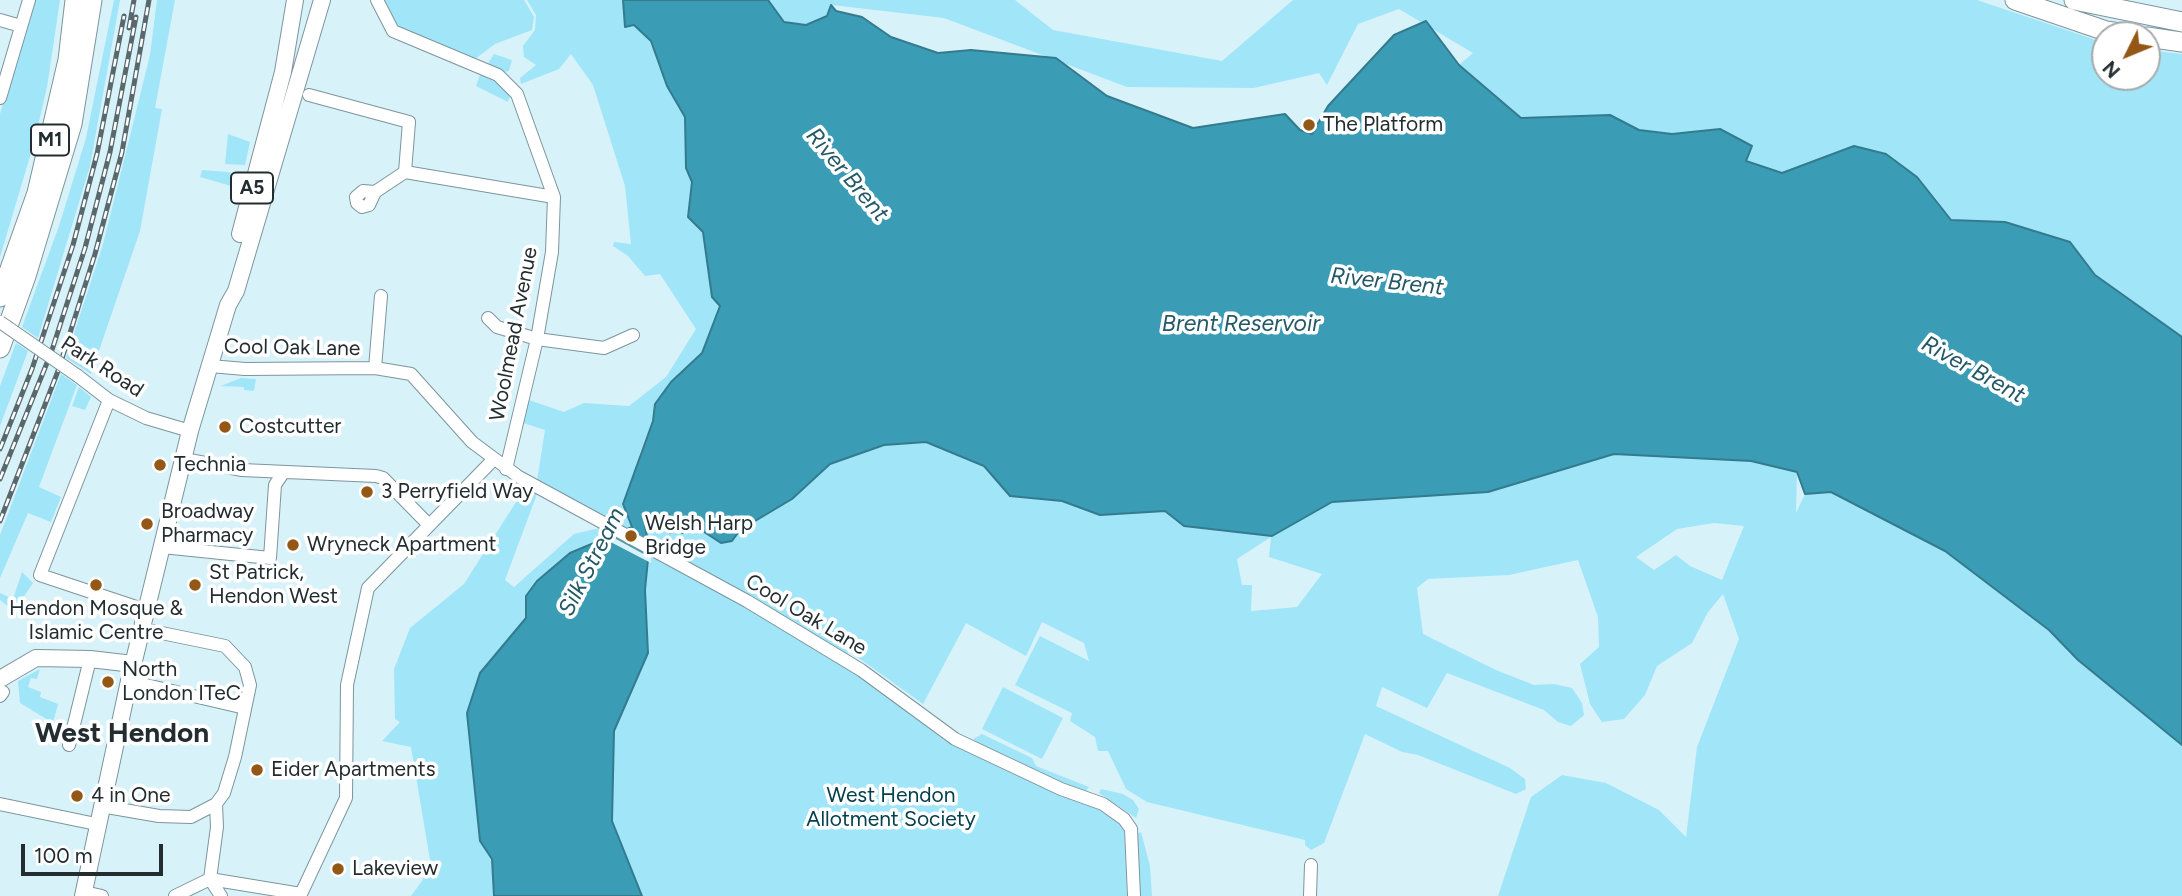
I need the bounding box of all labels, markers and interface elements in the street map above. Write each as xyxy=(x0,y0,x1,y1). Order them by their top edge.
north arrow xyxy=(2091,21,2161,91)
text: N xyxy=(2098,56,2125,83)
place label: The Platform xyxy=(1323,112,1443,138)
marker: The Platform xyxy=(1301,117,1317,133)
water label: River Brent xyxy=(800,123,894,227)
road number: M1 xyxy=(31,124,69,156)
road number: A5 xyxy=(231,172,273,204)
street label: Woolmead Avenue xyxy=(485,245,543,423)
water label: River Brent xyxy=(1329,262,1445,302)
water label: Brent Reservoir xyxy=(1162,310,1320,338)
water label: River Brent xyxy=(1917,330,2029,410)
street label: Park Road xyxy=(56,331,148,403)
street label: Cool Oak Lane xyxy=(224,334,360,362)
place label: Costcutter xyxy=(239,414,341,440)
marker: Costcutter xyxy=(217,419,233,435)
place label: Technia xyxy=(174,452,246,478)
marker: Technia xyxy=(152,457,168,473)
place label: 3 Perryfield Way xyxy=(381,479,533,505)
marker: 3 Perryfield Way xyxy=(359,484,375,500)
place label: Broadway Pharmacy xyxy=(161,499,254,549)
water label: Silk Stream xyxy=(553,503,631,621)
place label: Welsh Harp Bridge xyxy=(645,511,753,561)
marker: Broadway Pharmacy xyxy=(139,516,155,532)
marker: Welsh Harp Bridge xyxy=(623,528,639,544)
place label: Wryneck Apartment xyxy=(307,532,497,558)
marker: Wryneck Apartment xyxy=(285,537,301,553)
place label: St Patrick, Hendon West xyxy=(209,560,338,610)
street label: Cool Oak Lane xyxy=(741,569,871,661)
marker: Hendon Mosque & Islamic Centre xyxy=(88,577,104,593)
marker: St Patrick, Hendon West xyxy=(187,577,203,593)
place label: Hendon Mosque & Islamic Centre xyxy=(9,596,183,646)
place label: North London ITeC xyxy=(122,657,241,707)
marker: North London ITeC xyxy=(100,674,116,690)
district label: West Hendon xyxy=(35,717,209,751)
place label: Eider Apartments xyxy=(271,757,436,783)
marker: Eider Apartments xyxy=(249,762,265,778)
place label: 4 in One xyxy=(91,783,170,809)
park label: West Hendon Allotment Society xyxy=(806,783,976,833)
marker: 4 in One xyxy=(69,788,85,804)
scale bar xyxy=(24,830,166,874)
text: 100 m xyxy=(34,843,93,868)
place label: Lakeview xyxy=(352,856,438,882)
marker: Lakeview xyxy=(330,861,346,877)

